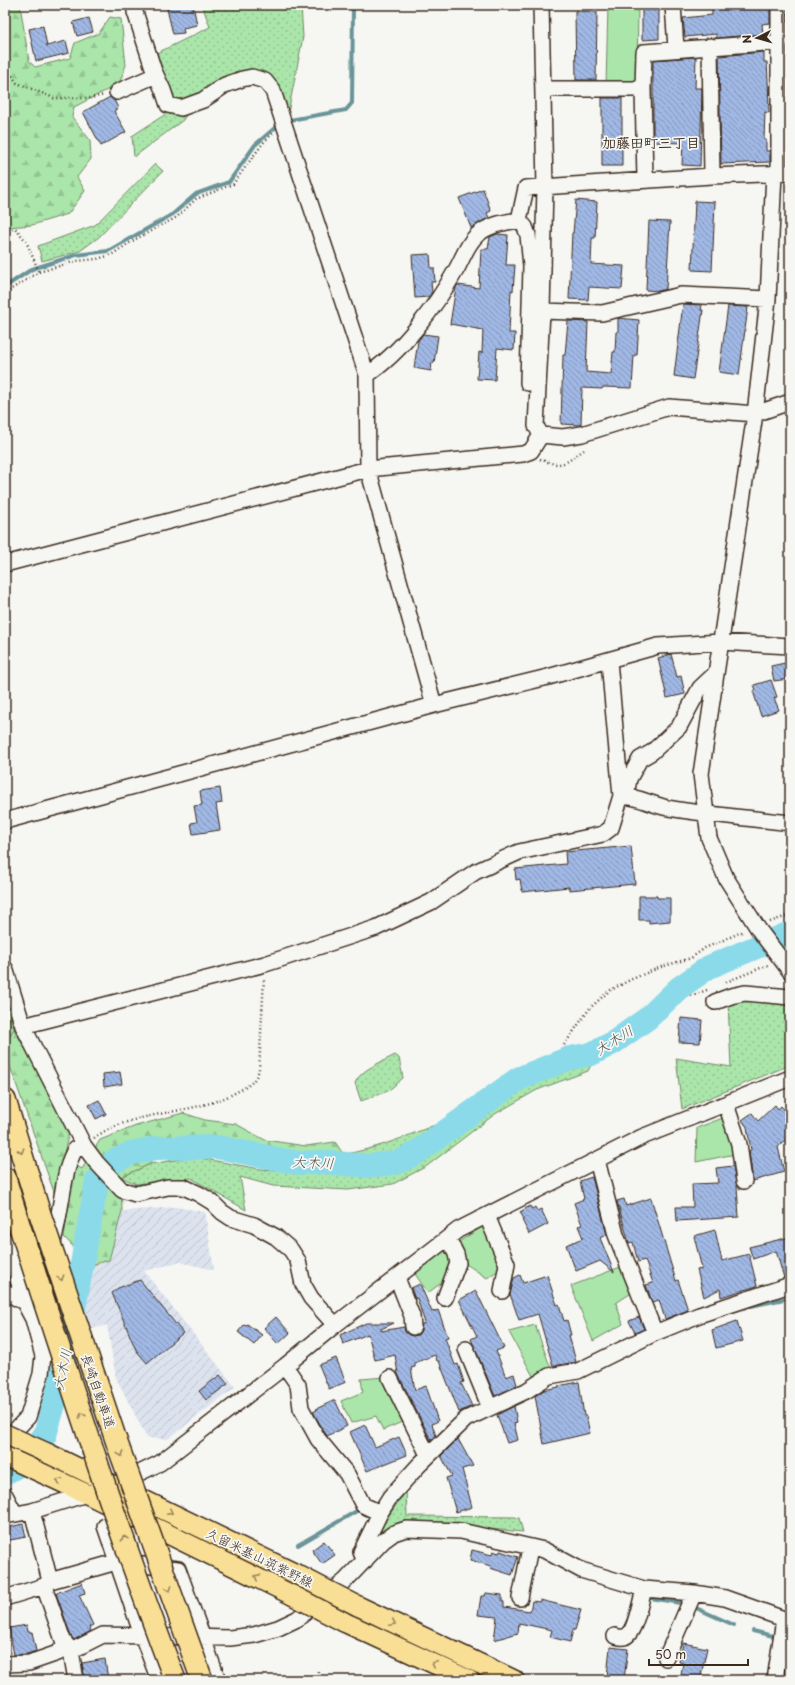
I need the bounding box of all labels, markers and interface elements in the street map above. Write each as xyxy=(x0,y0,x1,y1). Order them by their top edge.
north arrow xyxy=(737,18,777,58)
text: N xyxy=(738,34,755,44)
district label: 加藤田町三丁目 xyxy=(602,132,700,153)
water label: 大木川 xyxy=(591,1020,637,1060)
one-way arrow xyxy=(16,1147,25,1154)
water label: 大木川 xyxy=(291,1150,335,1174)
one-way arrow xyxy=(56,1274,65,1281)
water label: 大木川 xyxy=(47,1346,77,1392)
street label: 長崎自動車道 xyxy=(77,1351,121,1431)
one-way arrow xyxy=(78,1412,87,1419)
one-way arrow xyxy=(116,1450,124,1457)
one-way arrow xyxy=(55,1478,63,1486)
one-way arrow xyxy=(166,1508,174,1515)
street label: 久留米基山筑紫野線 xyxy=(203,1523,318,1592)
one-way arrow xyxy=(120,1535,129,1542)
one-way arrow xyxy=(253,1575,261,1582)
one-way arrow xyxy=(164,1586,173,1593)
one-way arrow xyxy=(389,1618,397,1626)
scale bar xyxy=(649,1641,748,1667)
text: 50 m xyxy=(655,1645,686,1663)
one-way arrow xyxy=(431,1661,438,1669)

